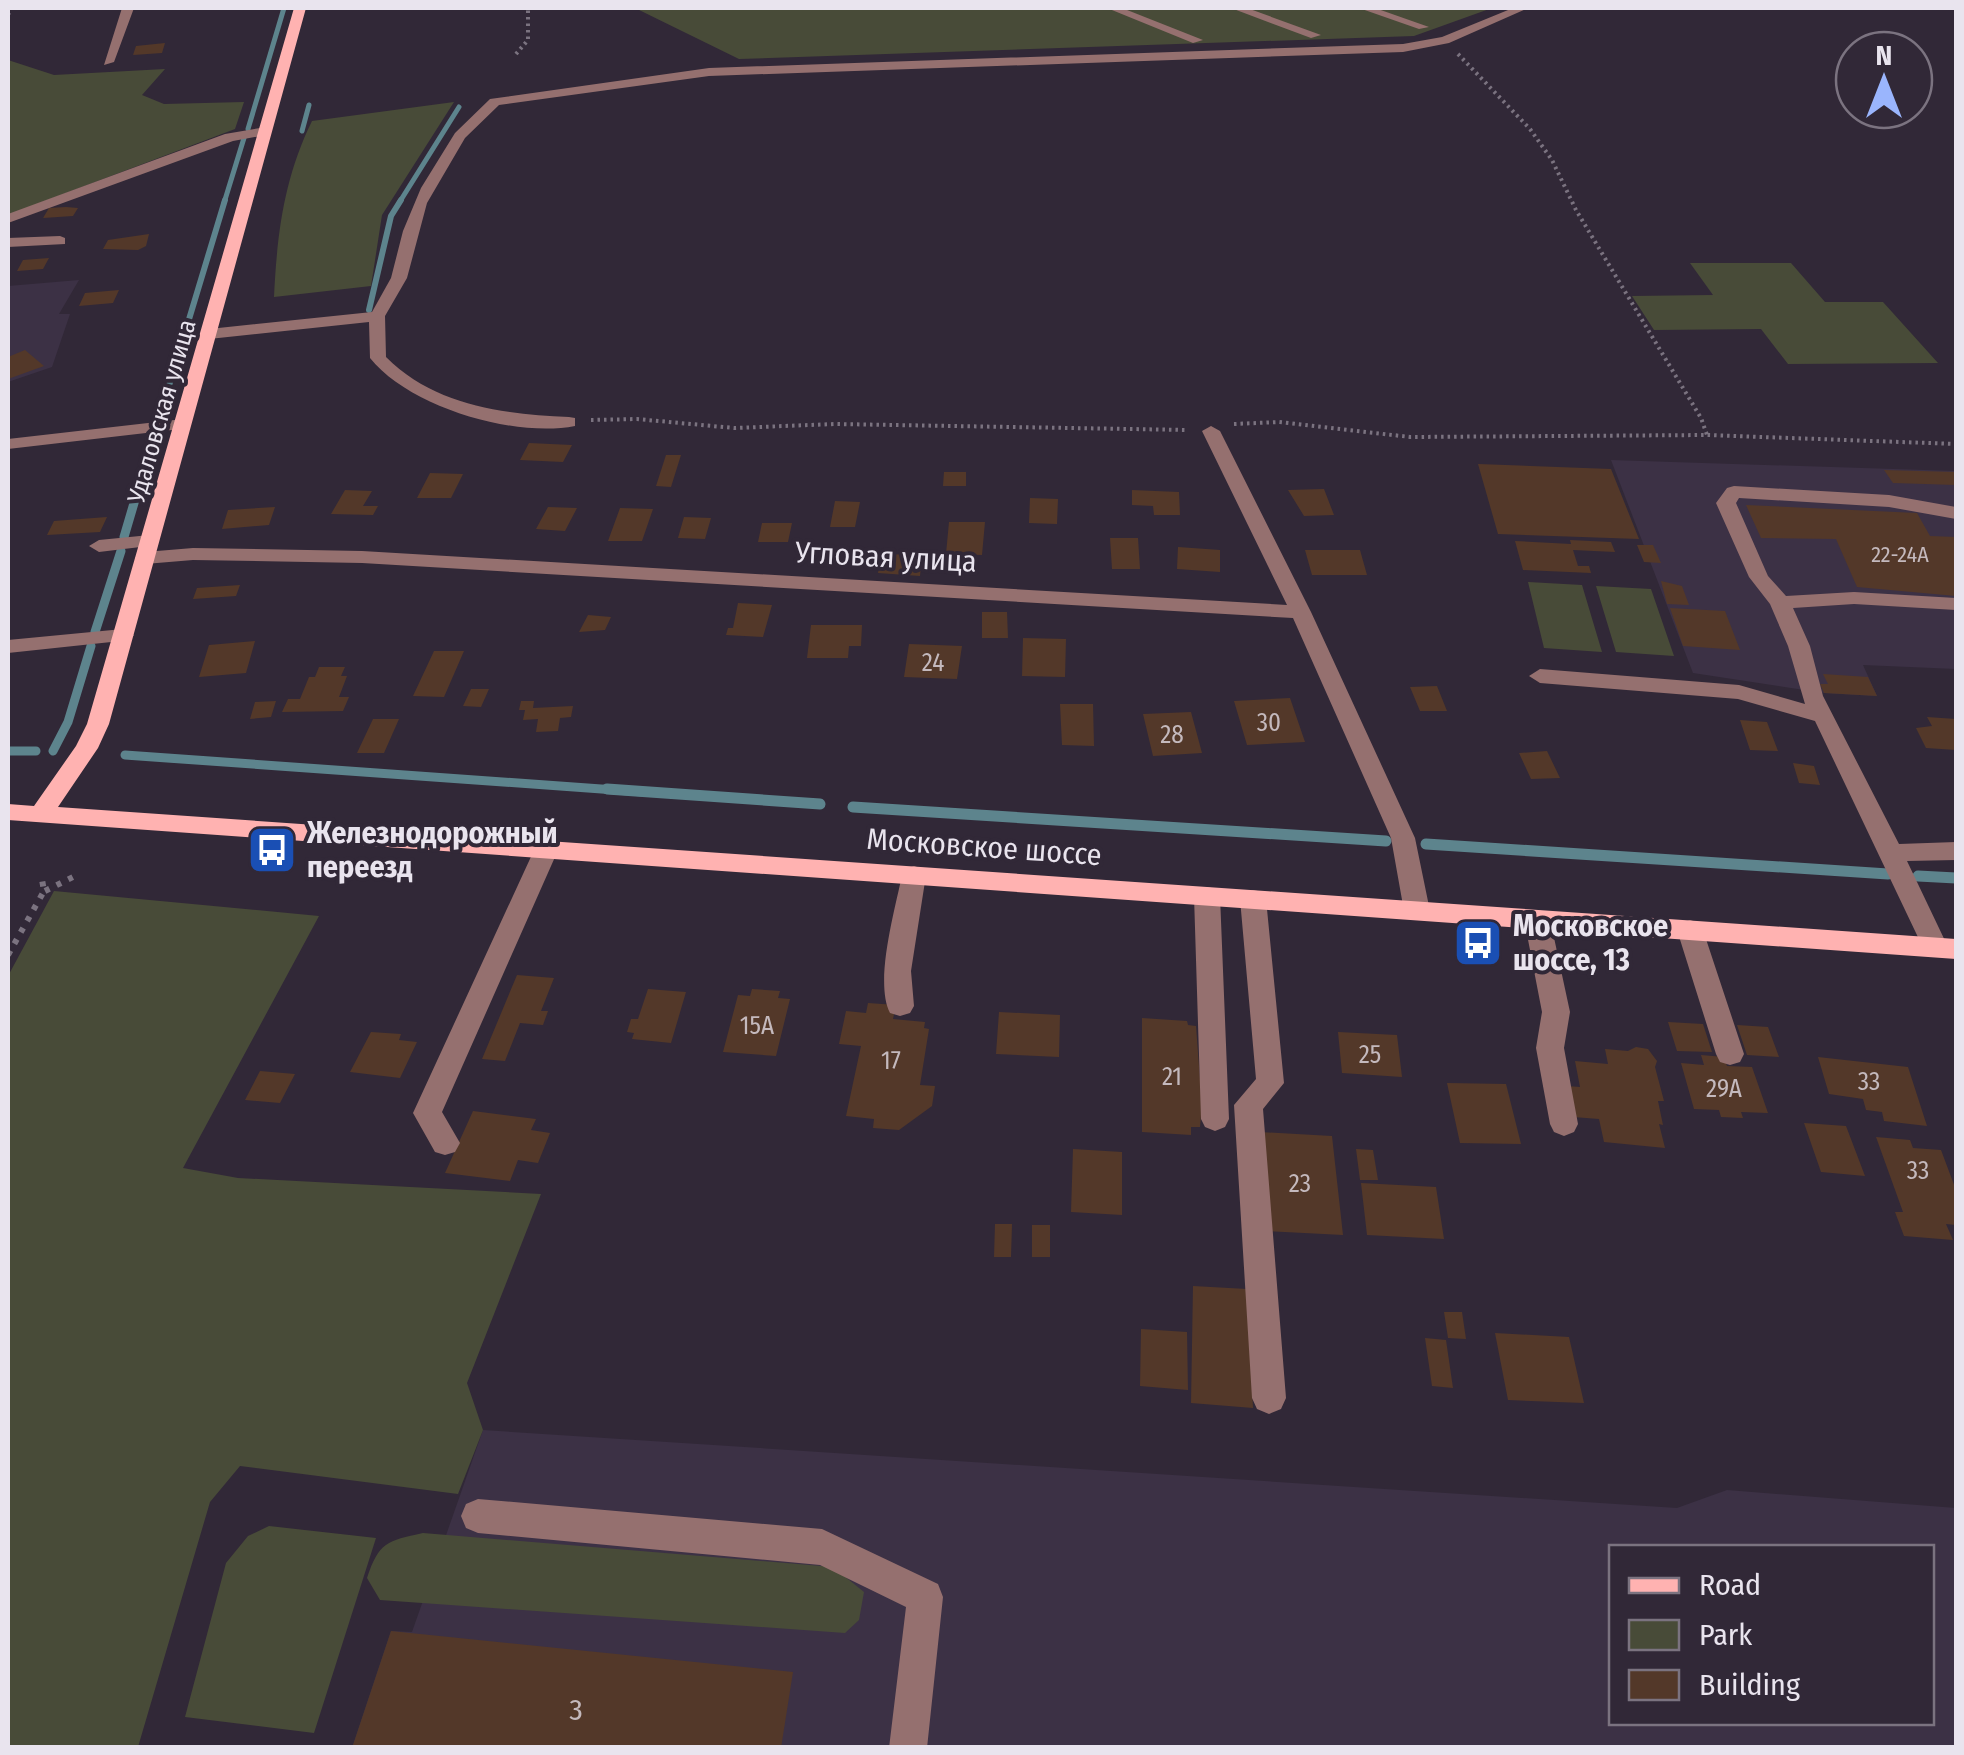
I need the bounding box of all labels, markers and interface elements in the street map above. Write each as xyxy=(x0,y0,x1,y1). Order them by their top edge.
north arrow xyxy=(1834,30,1934,130)
text: N xyxy=(1876,39,1892,72)
street label: Удаловская улица xyxy=(121,316,202,507)
street label: Угловая улица xyxy=(793,534,978,580)
house number: 22-24А xyxy=(1871,541,1929,568)
house number: 24 xyxy=(922,648,944,678)
house number: 30 xyxy=(1257,708,1281,738)
house number: 28 xyxy=(1160,720,1184,750)
place label: Железнодорожный переезд xyxy=(306,815,558,885)
street label: Московское шоссе xyxy=(865,821,1103,873)
bus stop icon: Железнодорожный переезд xyxy=(246,824,298,876)
place label: Московское шоссе, 13 xyxy=(1513,908,1668,978)
bus stop icon: Московское шоссе, 13 xyxy=(1452,917,1504,969)
house number: 15А xyxy=(740,1011,774,1041)
house number: 25 xyxy=(1359,1040,1381,1070)
house number: 17 xyxy=(881,1046,901,1076)
house number: 21 xyxy=(1162,1062,1182,1092)
house number: 33 xyxy=(1858,1067,1880,1097)
house number: 29А xyxy=(1706,1074,1742,1104)
house number: 33 xyxy=(1907,1156,1929,1186)
house number: 23 xyxy=(1289,1169,1311,1199)
legend xyxy=(1609,1545,1934,1725)
text: Road xyxy=(1699,1567,1761,1603)
text: Park xyxy=(1699,1617,1752,1653)
text: Building xyxy=(1699,1667,1801,1703)
house number: 3 xyxy=(569,1692,583,1728)

